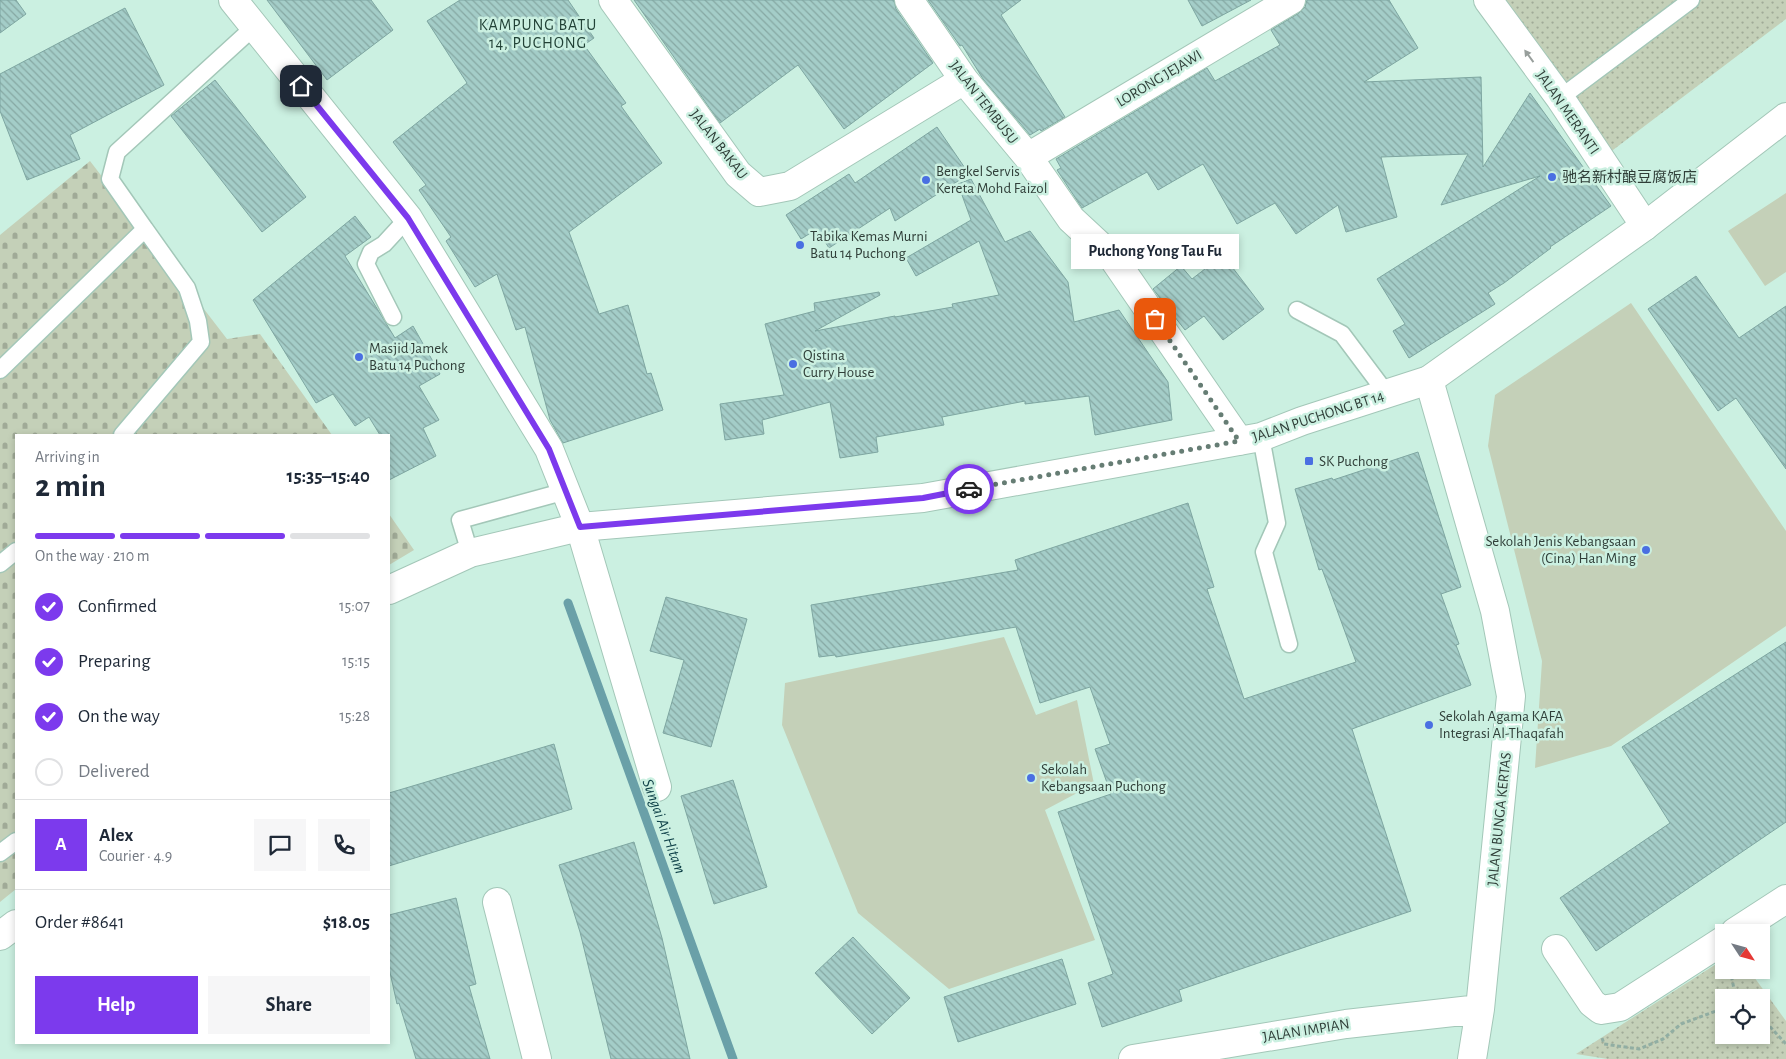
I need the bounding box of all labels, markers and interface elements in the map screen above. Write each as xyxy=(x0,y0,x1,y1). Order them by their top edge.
district label: KAMPUNG BATU 14, PUCHONG xyxy=(479,17,597,51)
street label: LORONG JEJAWI xyxy=(1114,47,1205,110)
one-way arrow xyxy=(1524,49,1534,63)
street label: JALAN TEMBUSU xyxy=(947,58,1021,147)
pin xyxy=(280,65,322,107)
street label: JALAN MERANTI xyxy=(1533,68,1602,157)
icon: home xyxy=(287,72,315,100)
street label: JALAN BAKAU xyxy=(687,107,750,182)
place label: Bengkel Servis Kereta Mohd Faizol xyxy=(936,164,1047,196)
place label: 驰名新村酿豆腐饭店 xyxy=(1562,168,1697,185)
marker: 驰名新村酿豆腐饭店 xyxy=(1546,171,1558,183)
marker: Bengkel Servis Kereta Mohd Faizol xyxy=(920,174,932,186)
place label: Tabika Kemas Murni Batu 14 Puchong xyxy=(810,229,928,261)
callout: Puchong Yong Tau Fu xyxy=(1071,234,1239,269)
marker: Tabika Kemas Murni Batu 14 Puchong xyxy=(794,239,806,251)
text: Puchong Yong Tau Fu xyxy=(1088,243,1222,259)
pin xyxy=(1134,298,1176,340)
icon: bag xyxy=(1141,305,1169,333)
place label: Masjid Jamek Batu 14 Puchong xyxy=(369,341,466,373)
place label: Qistina Curry House xyxy=(803,348,874,380)
marker: Masjid Jamek Batu 14 Puchong xyxy=(353,351,365,363)
marker: Qistina Curry House xyxy=(787,358,799,370)
street label: JALAN PUCHONG BT 14 xyxy=(1251,388,1386,445)
text: Arriving in xyxy=(35,449,100,465)
place label: SK Puchong xyxy=(1319,454,1389,469)
marker: SK Puchong xyxy=(1303,455,1315,467)
courier xyxy=(944,464,994,514)
text: 15:35–15:40 xyxy=(287,467,370,486)
text: 2 min xyxy=(35,470,106,502)
icon: car xyxy=(955,475,983,503)
place label: Sekolah Jenis Kebangsaan (Cina) Han Ming xyxy=(1485,534,1637,566)
marker: Sekolah Jenis Kebangsaan (Cina) Han Ming xyxy=(1640,544,1652,556)
text: On the way · 210 m xyxy=(35,548,150,564)
icon: check xyxy=(35,593,63,621)
text: Confirmed xyxy=(78,597,157,616)
text: 15:07 xyxy=(339,598,370,614)
icon: check xyxy=(35,648,63,676)
text: Preparing xyxy=(78,652,151,671)
text: 15:15 xyxy=(342,653,370,669)
icon: check xyxy=(35,703,63,731)
text: On the way xyxy=(78,707,160,726)
text: 15:28 xyxy=(339,708,370,724)
place label: Sekolah Agama KAFA Integrasi Al-Thaqafah xyxy=(1439,709,1564,741)
marker: Sekolah Agama KAFA Integrasi Al-Thaqafah xyxy=(1423,719,1435,731)
street label: JALAN BUNGA KERTAS xyxy=(1485,752,1514,886)
text: Delivered xyxy=(78,762,150,781)
place label: Sekolah Kebangsaan Puchong xyxy=(1041,762,1167,794)
marker: Sekolah Kebangsaan Puchong xyxy=(1025,772,1037,784)
water label: Sungai Air Hitam xyxy=(640,777,689,876)
button: chat xyxy=(254,819,306,871)
button: phone xyxy=(318,819,370,871)
text: Alex xyxy=(99,826,133,845)
text: A xyxy=(55,835,67,854)
text: Courier · 4.9 xyxy=(99,848,172,864)
text: Order #8641 xyxy=(35,913,124,932)
text: $18.05 xyxy=(323,913,370,932)
north arrow xyxy=(1715,924,1770,979)
map controls xyxy=(1715,924,1770,1044)
button: Help xyxy=(35,976,198,1034)
button: Share xyxy=(208,976,370,1034)
button: locate xyxy=(1715,989,1770,1044)
street label: JALAN IMPIAN xyxy=(1262,1016,1350,1045)

